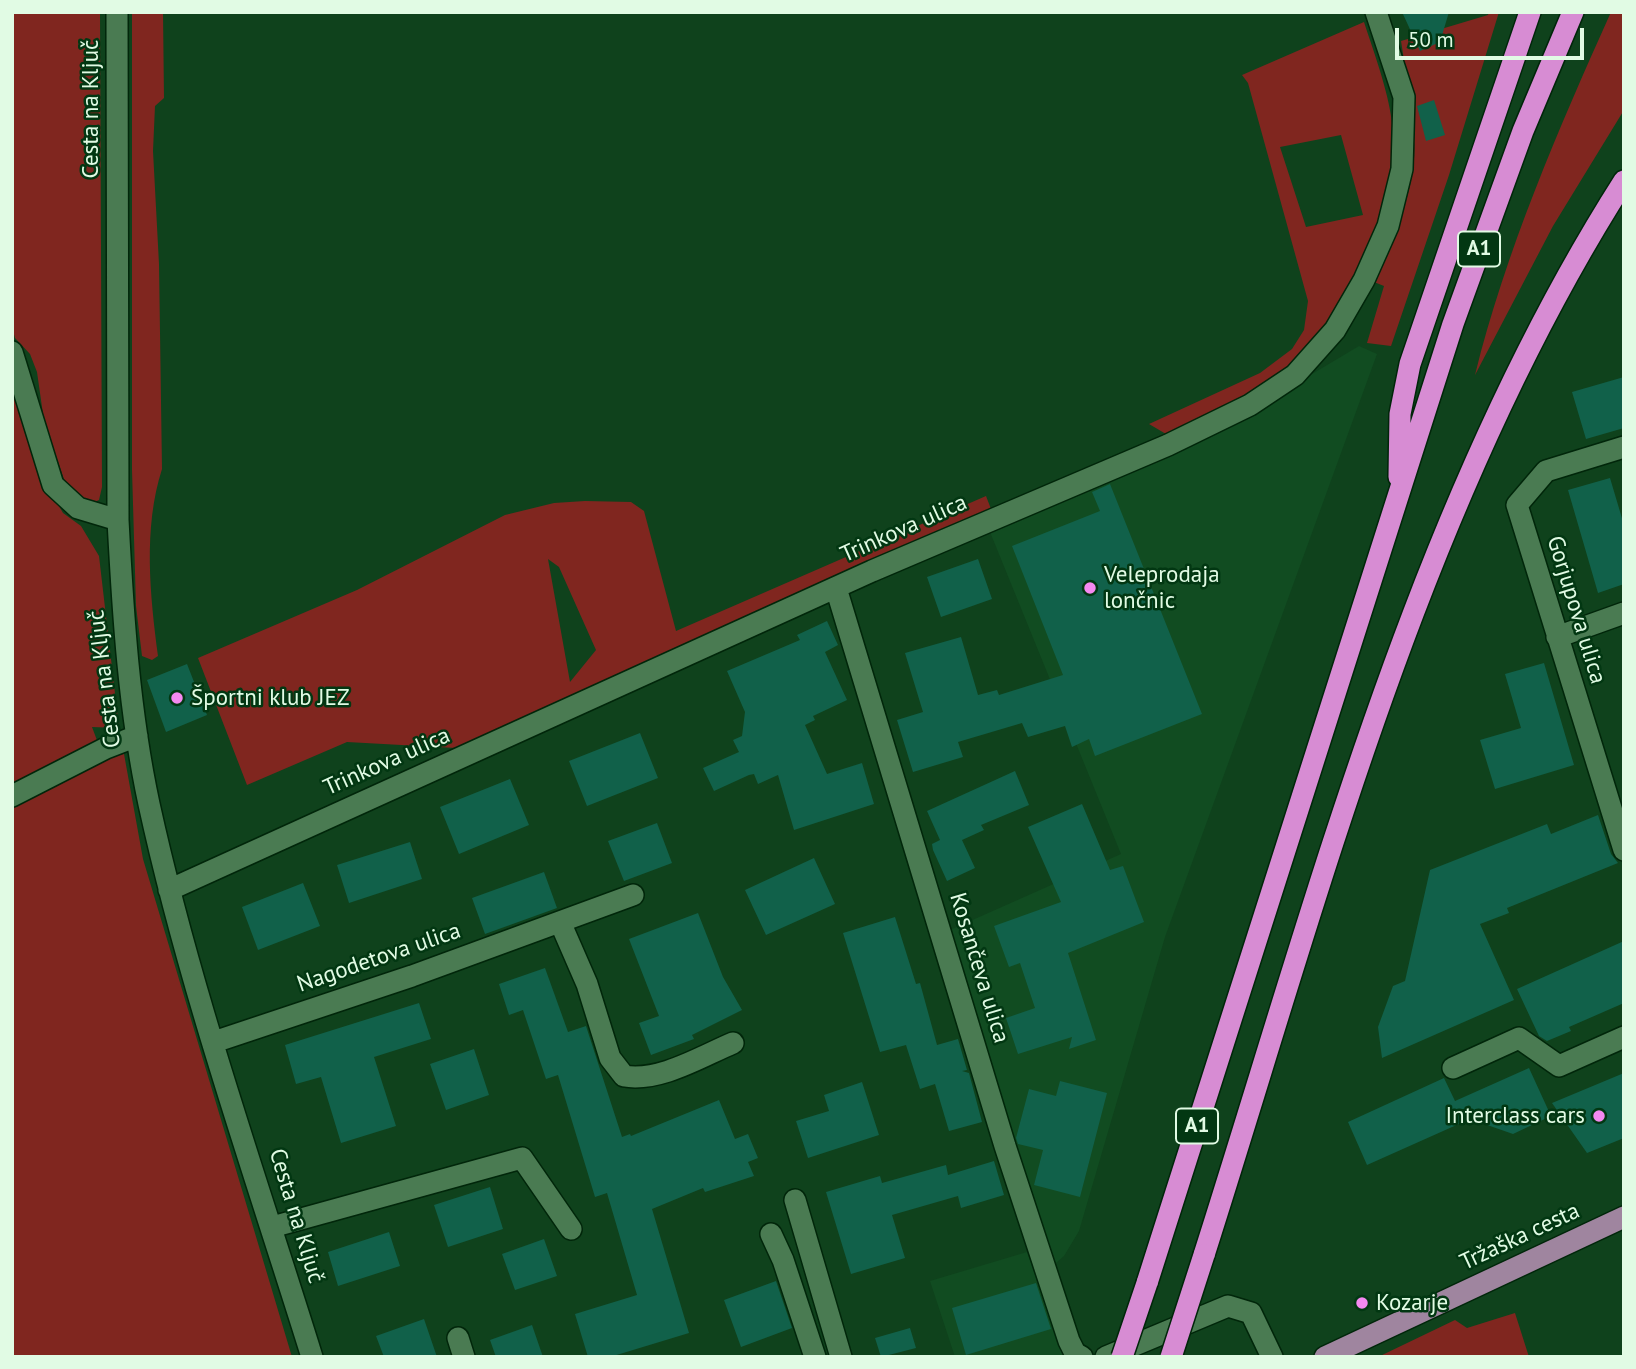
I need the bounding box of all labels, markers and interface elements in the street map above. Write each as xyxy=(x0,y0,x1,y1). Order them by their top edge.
scale bar xyxy=(1398,14,1587,58)
text: 50 m xyxy=(1408,26,1454,53)
street label: Cesta na Ključ xyxy=(77,40,105,178)
road number: A1 xyxy=(1458,232,1500,266)
street label: Trinkova ulica xyxy=(837,489,971,569)
street label: Gorjupova ulica xyxy=(1540,533,1612,687)
place label: Veleprodaja lončnic xyxy=(1104,561,1220,615)
marker: Veleprodaja lončnic xyxy=(1082,580,1098,596)
street label: Cesta na Ključ xyxy=(83,608,127,750)
place label: Športni klub JEZ xyxy=(191,684,349,712)
marker: Športni klub JEZ xyxy=(169,690,185,706)
street label: Trinkova ulica xyxy=(320,722,454,802)
street label: Kosančeva ulica xyxy=(943,890,1015,1046)
street label: Nagodetova ulica xyxy=(294,917,464,999)
place label: Interclass cars xyxy=(1445,1102,1585,1130)
road number: A1 xyxy=(1176,1108,1218,1144)
marker: Interclass cars xyxy=(1591,1108,1607,1124)
street label: Cesta na Ključ xyxy=(263,1146,329,1286)
street label: Tržaška cesta xyxy=(1456,1197,1584,1277)
place label: Kozarje xyxy=(1376,1289,1448,1317)
marker: Kozarje xyxy=(1354,1295,1370,1311)

